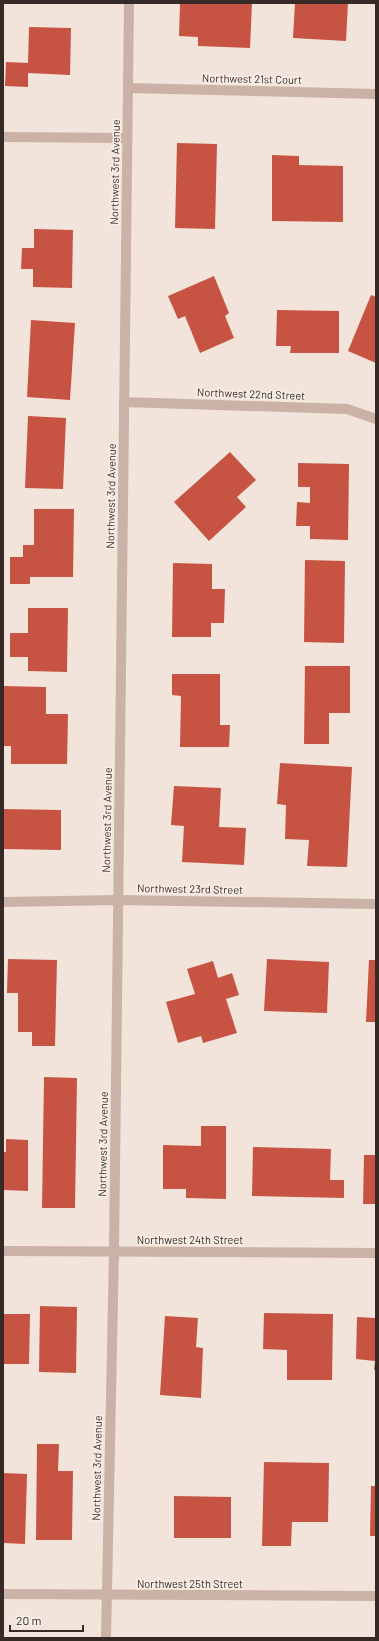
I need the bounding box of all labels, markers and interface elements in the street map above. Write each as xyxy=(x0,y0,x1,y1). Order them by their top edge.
street label: Northwest 21st Court xyxy=(202,71,302,86)
street label: Northwest 3rd Avenue xyxy=(107,119,122,225)
street label: Northwest 22nd Street xyxy=(197,385,305,402)
street label: Northwest 3rd Avenue xyxy=(103,443,118,549)
street label: Northwest 3rd Avenue xyxy=(99,767,114,873)
street label: Northwest 23rd Street xyxy=(137,881,243,896)
street label: Northwest 3rd Avenue xyxy=(95,1091,110,1197)
street label: Northwest 24th Street xyxy=(137,1233,243,1246)
street label: Northwest 3rd Avenue xyxy=(89,1415,104,1521)
street label: Northwest 25th Street xyxy=(137,1577,243,1590)
scale bar xyxy=(10,1607,83,1633)
text: 20 m xyxy=(16,1613,42,1627)

